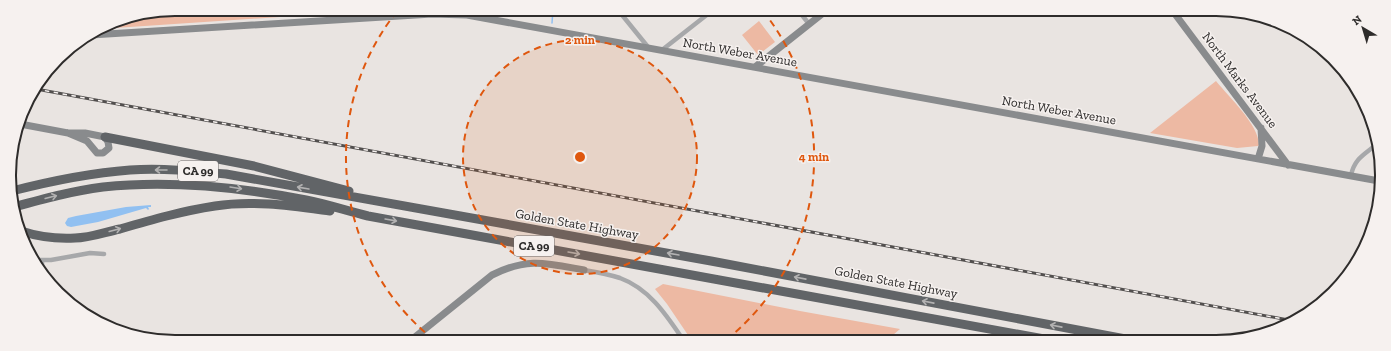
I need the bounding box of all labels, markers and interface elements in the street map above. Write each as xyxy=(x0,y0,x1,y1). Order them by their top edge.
north arrow xyxy=(1343,8,1383,48)
text: N xyxy=(1350,12,1365,28)
street label: North Marks Avenue xyxy=(1199,29,1281,131)
text: 2 min xyxy=(565,33,595,47)
street label: North Weber Avenue xyxy=(682,35,798,69)
street label: North Weber Avenue xyxy=(1001,93,1117,127)
centre of rings xyxy=(573,150,587,164)
text: 4 min xyxy=(799,150,829,164)
road number: CA 99 xyxy=(178,161,218,181)
one-way arrow xyxy=(155,166,168,174)
one-way arrow xyxy=(229,184,242,192)
one-way arrow xyxy=(297,184,310,192)
one-way arrow xyxy=(44,193,57,200)
street label: Golden State Highway xyxy=(514,206,640,242)
one-way arrow xyxy=(384,216,397,224)
one-way arrow xyxy=(108,226,121,233)
road number: CA 99 xyxy=(514,236,554,256)
one-way arrow xyxy=(567,250,580,258)
one-way arrow xyxy=(667,250,680,258)
street label: Golden State Highway xyxy=(833,263,959,301)
one-way arrow xyxy=(794,273,807,281)
one-way arrow xyxy=(922,297,935,305)
one-way arrow xyxy=(1050,321,1063,329)

